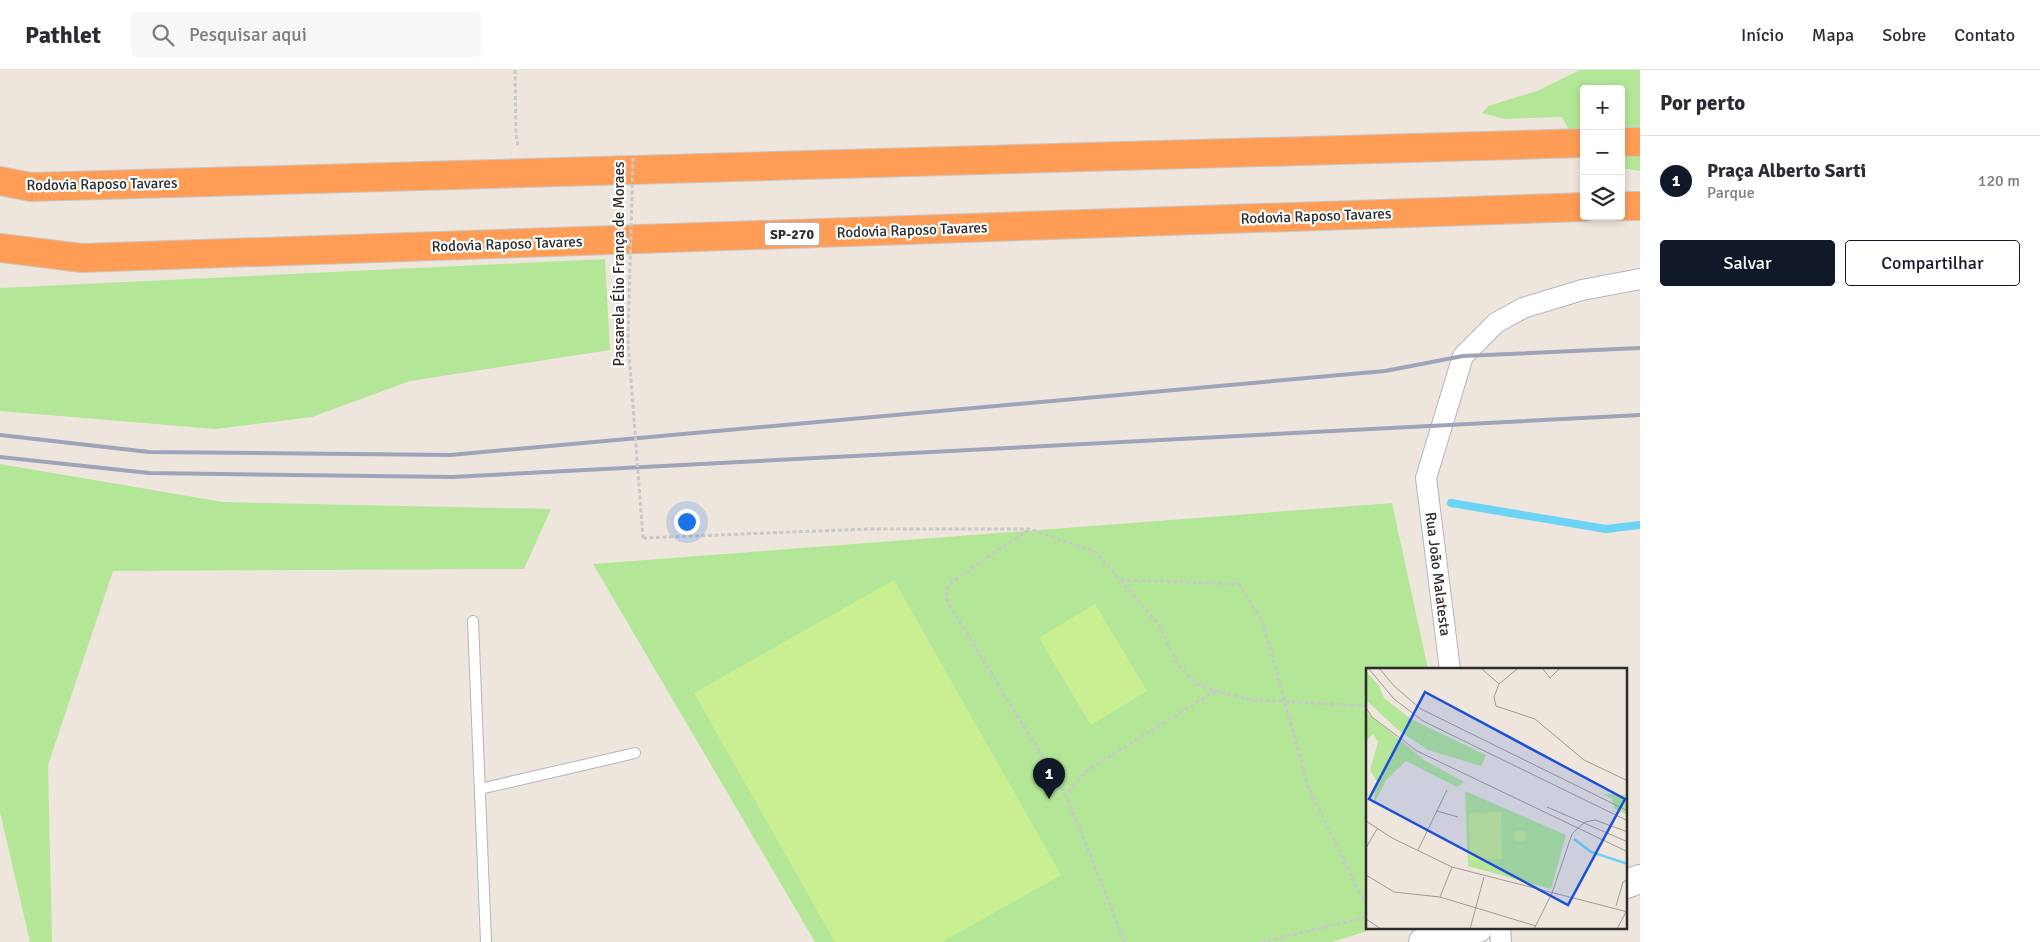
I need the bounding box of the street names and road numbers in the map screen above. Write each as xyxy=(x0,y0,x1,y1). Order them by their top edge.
street label: Passarela Élio França de Moraes xyxy=(609,161,628,366)
street label: Rodovia Raposo Tavares xyxy=(26,174,178,194)
street label: Rodovia Raposo Tavares xyxy=(1240,204,1392,228)
street label: Rodovia Raposo Tavares xyxy=(836,218,988,242)
road number: SP-270 xyxy=(764,222,820,245)
street label: Rodovia Raposo Tavares xyxy=(431,232,583,256)
street label: Rua João Malatesta xyxy=(1421,511,1455,637)

